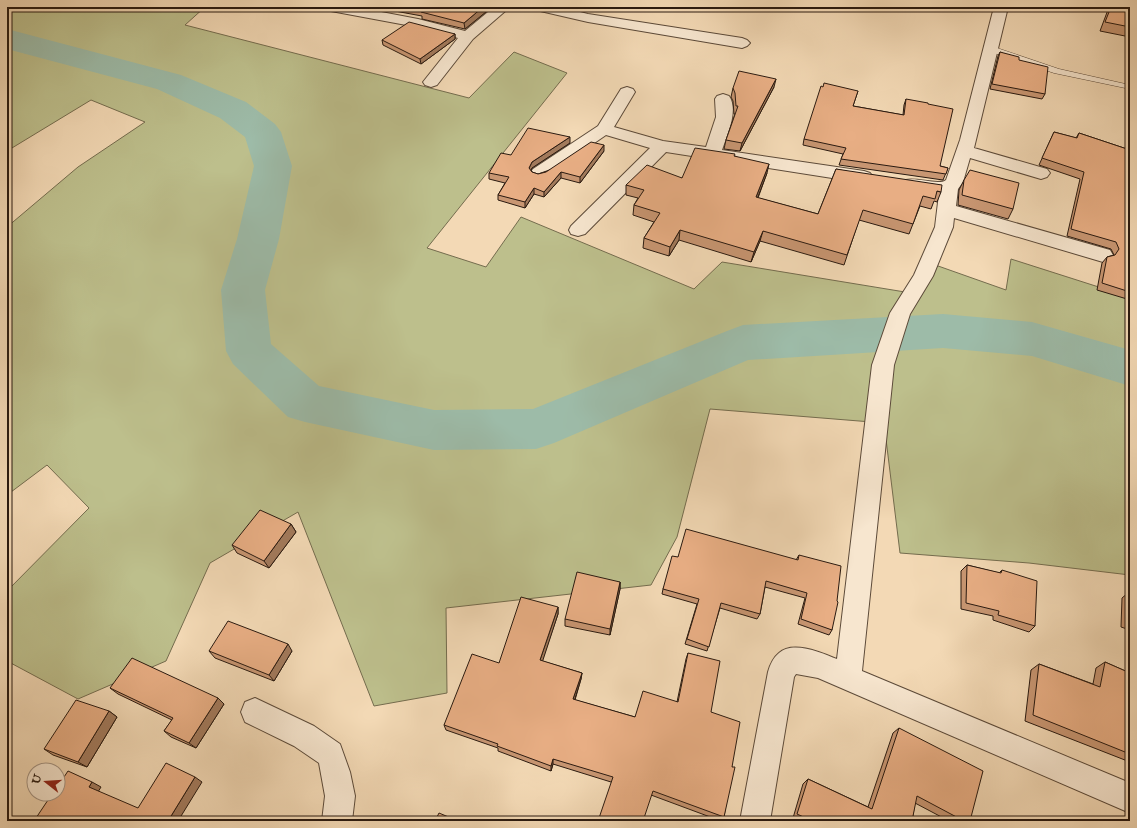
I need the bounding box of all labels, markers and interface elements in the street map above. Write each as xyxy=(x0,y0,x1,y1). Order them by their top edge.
north arrow xyxy=(26,762,66,802)
text: U xyxy=(29,772,46,787)

